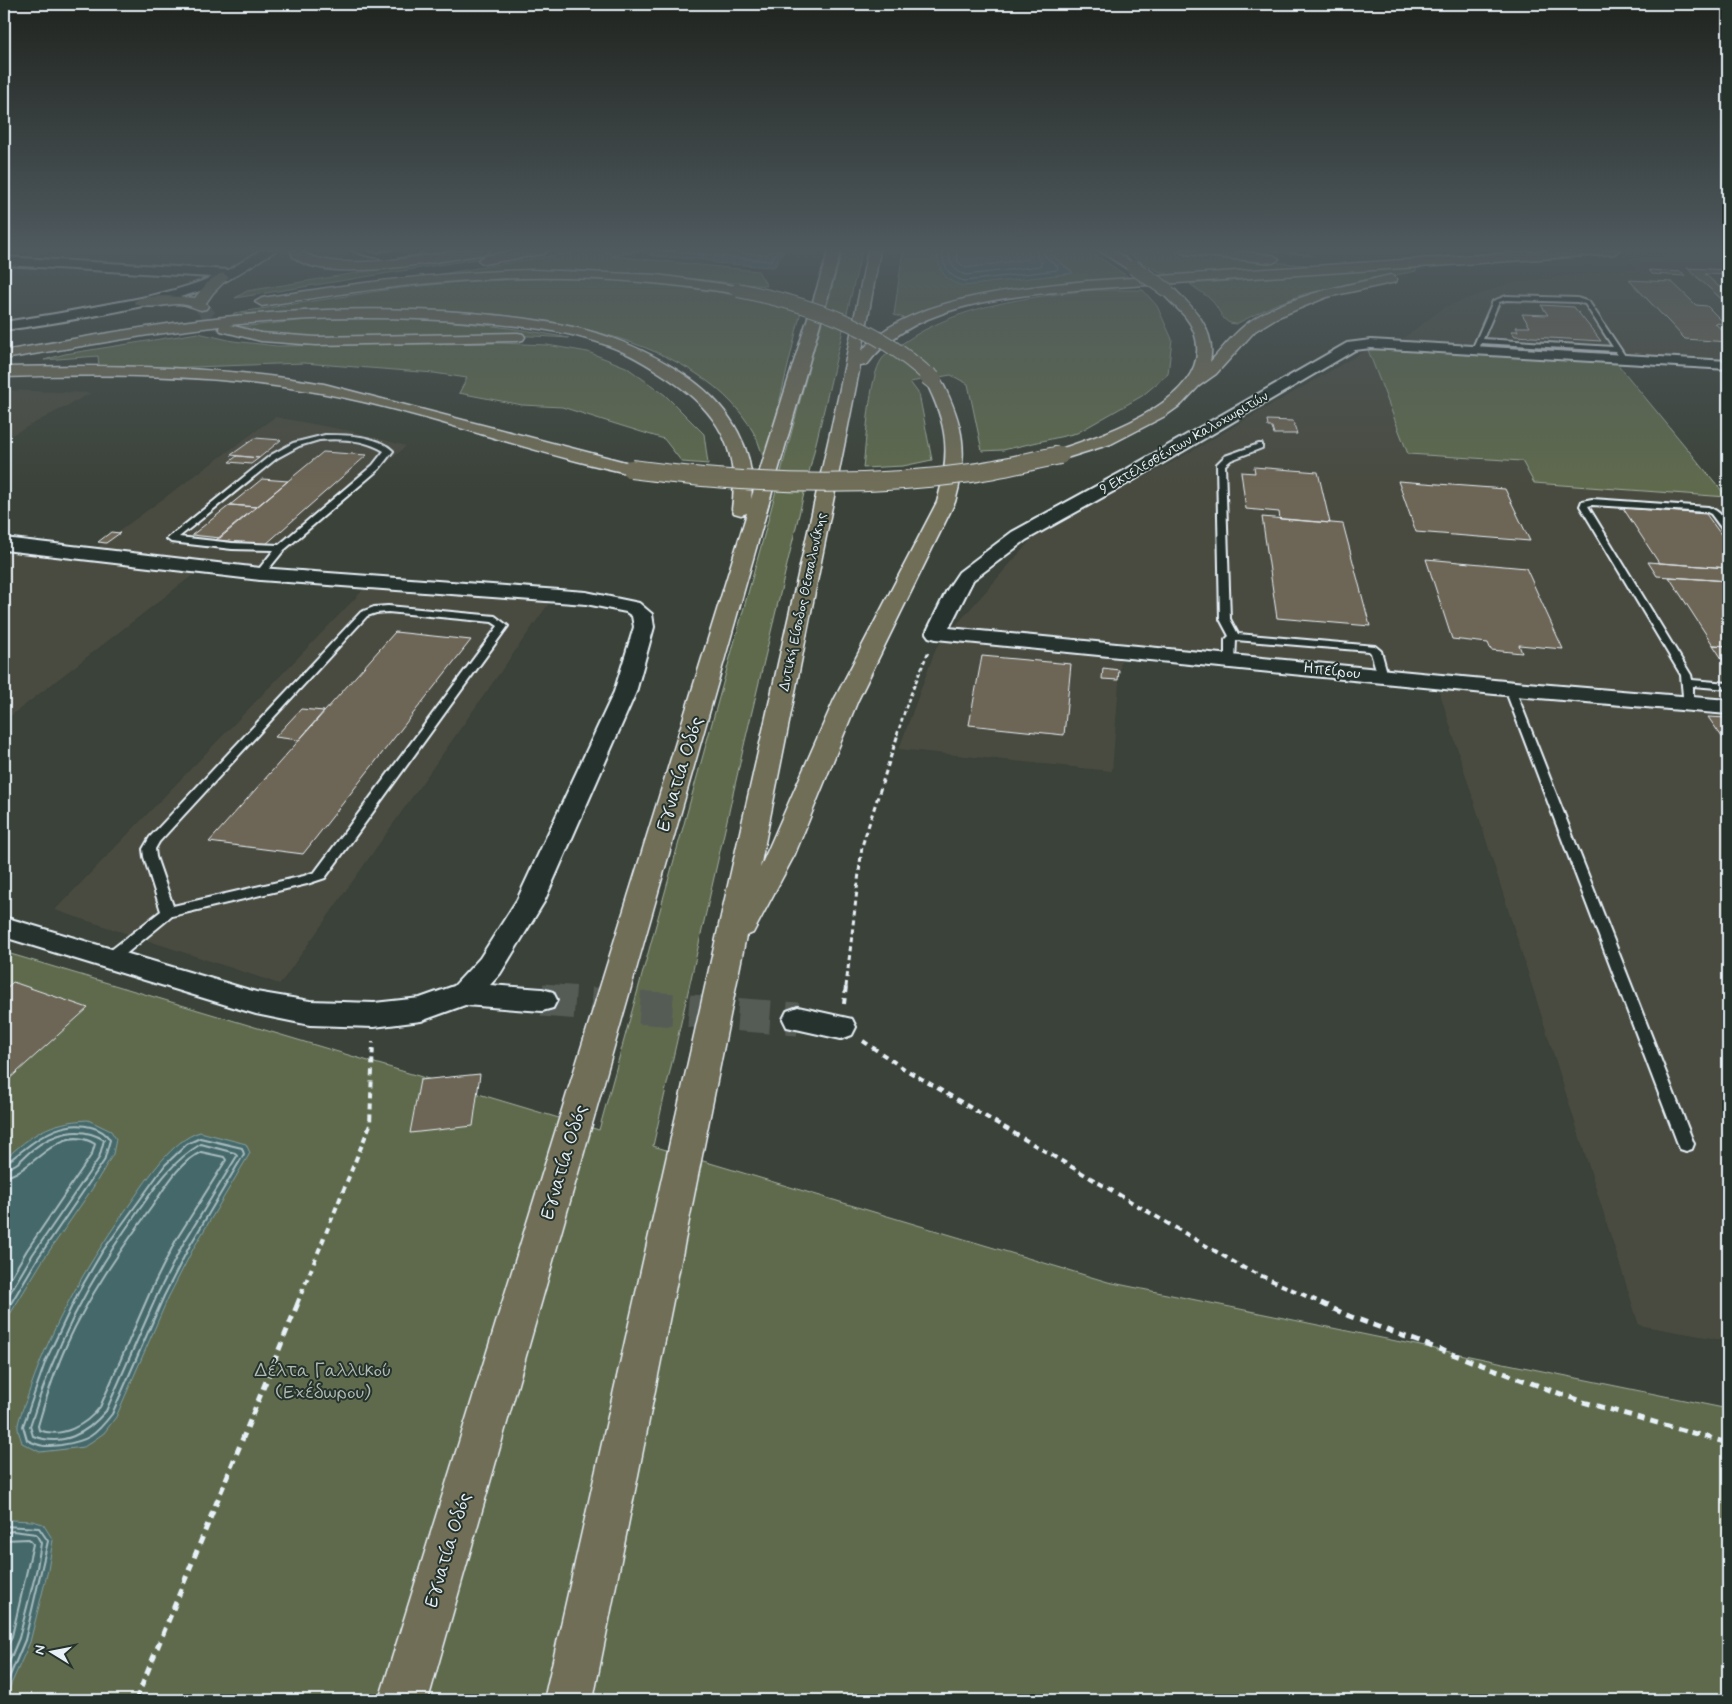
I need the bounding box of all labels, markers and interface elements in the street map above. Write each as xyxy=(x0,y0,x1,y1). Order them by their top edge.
street label: 9 Εκτελεσθέντων Καλοχωριτών xyxy=(1096,386,1271,499)
street label: Δυτική Είσοδος Θεσσαλονίκης xyxy=(775,511,831,693)
street label: Ηπείρου xyxy=(1302,658,1362,684)
street label: Εγνατία Οδός xyxy=(651,714,709,834)
street label: Εγνατία Οδός xyxy=(535,1102,593,1222)
park label: Δέλτα Γαλλικού (Εχέδωρου) xyxy=(254,1358,392,1405)
street label: Εγνατία Οδός xyxy=(419,1490,477,1610)
north arrow xyxy=(28,1626,78,1676)
text: N xyxy=(31,1644,50,1656)

